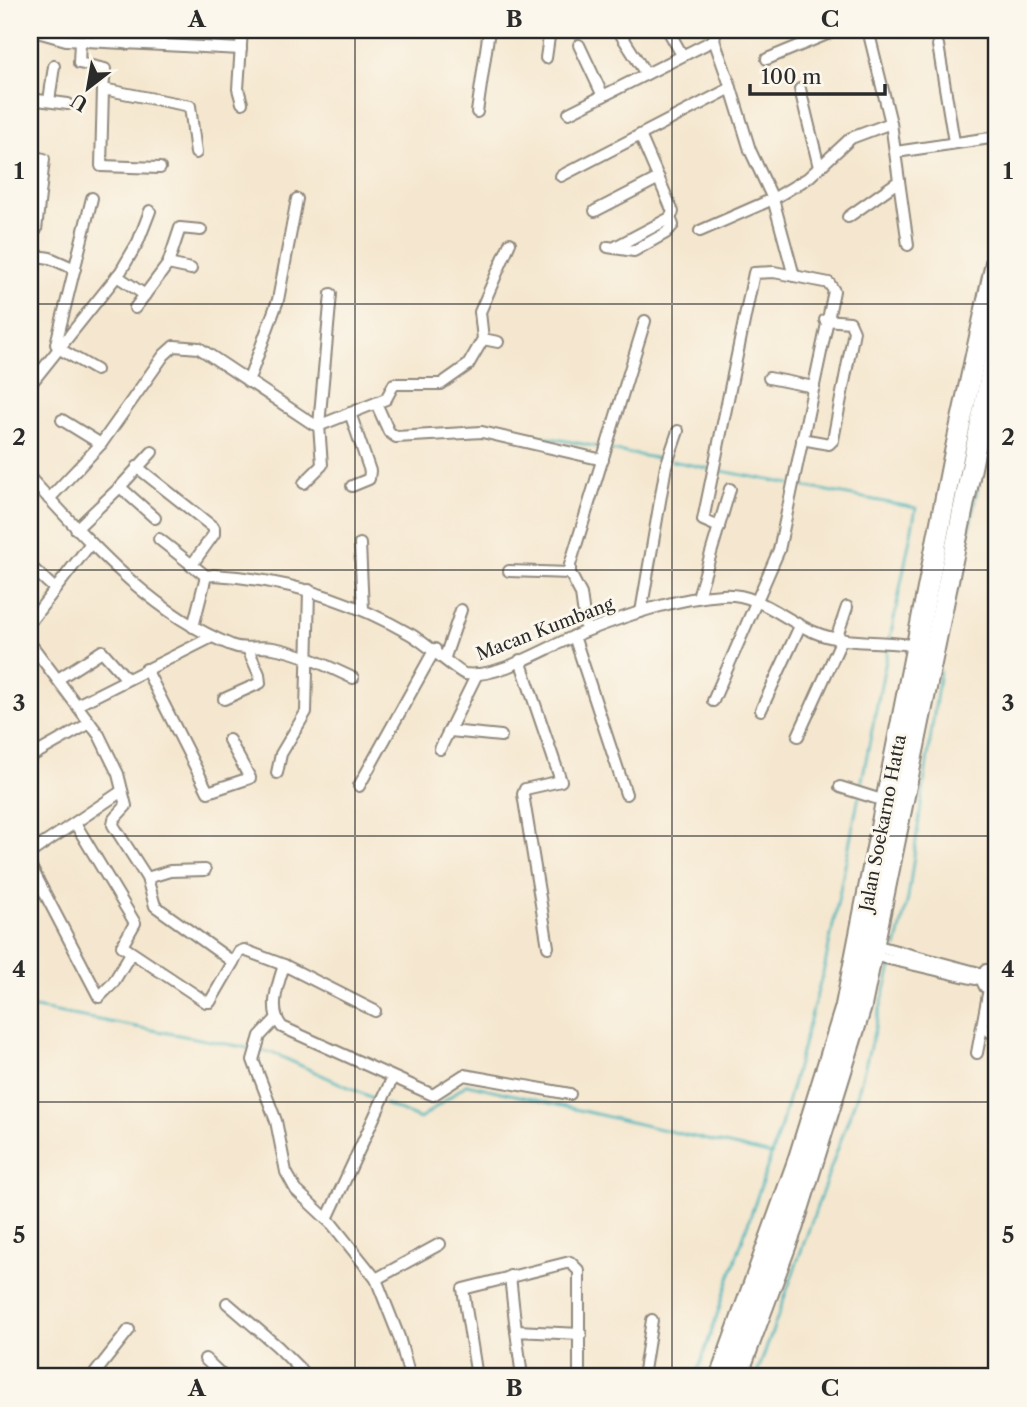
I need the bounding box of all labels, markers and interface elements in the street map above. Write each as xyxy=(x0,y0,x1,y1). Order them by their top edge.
text: A xyxy=(187,5,207,33)
text: B xyxy=(505,5,523,33)
text: C xyxy=(821,5,839,33)
north arrow xyxy=(52,52,122,122)
scale bar xyxy=(750,52,885,96)
text: 100 m xyxy=(761,64,822,89)
text: U xyxy=(66,88,92,116)
text: 1 xyxy=(14,157,25,185)
text: 1 xyxy=(1003,157,1014,185)
text: 2 xyxy=(12,423,26,451)
text: 2 xyxy=(1001,423,1015,451)
street label: Macan Kumbang xyxy=(473,592,617,665)
text: 3 xyxy=(13,689,26,717)
text: 3 xyxy=(1002,689,1015,717)
street label: Jalan Soekarno Hatta xyxy=(854,732,911,916)
text: 4 xyxy=(12,955,26,983)
text: 4 xyxy=(1001,955,1015,983)
text: 5 xyxy=(13,1221,25,1249)
text: 5 xyxy=(1002,1221,1014,1249)
text: A xyxy=(187,1374,207,1402)
text: B xyxy=(505,1374,523,1402)
text: C xyxy=(821,1374,839,1402)

